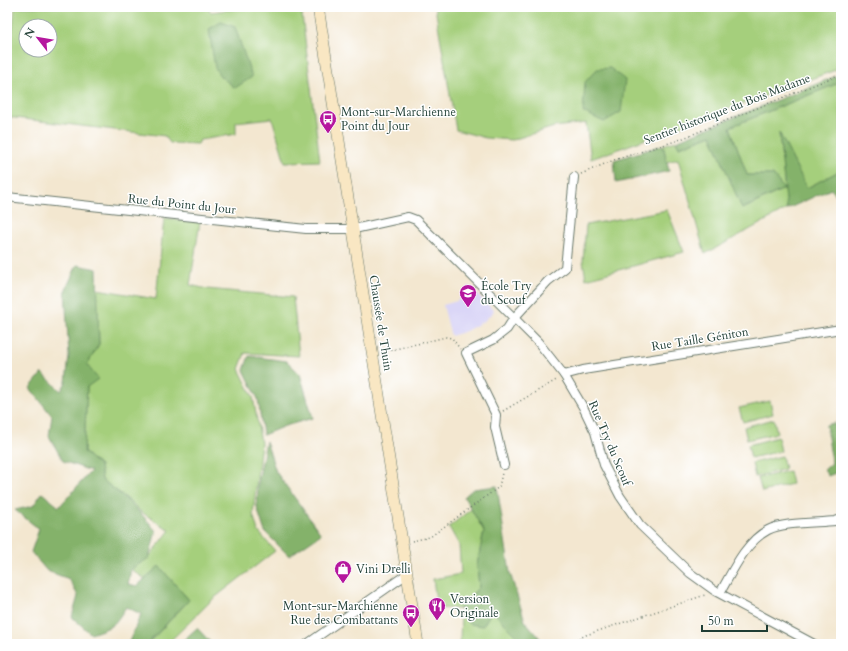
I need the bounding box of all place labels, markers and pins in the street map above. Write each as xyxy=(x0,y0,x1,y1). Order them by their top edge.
place label: Mont-sur-Marchienne Point du Jour xyxy=(341,104,456,134)
bus stop icon: Mont-sur-Marchienne Point du Jour xyxy=(318,109,338,134)
place label: École Try du Scouf xyxy=(481,277,532,308)
school or university icon: École Try du Scouf xyxy=(458,283,478,308)
shop icon: Vini Drelli xyxy=(333,559,353,584)
place label: Vini Drelli xyxy=(356,561,411,577)
place label: Version Originale xyxy=(450,591,499,621)
restaurant icon: Version Originale xyxy=(427,596,447,621)
place label: Mont-sur-Marchienne Rue des Combattants xyxy=(283,598,398,628)
bus stop icon: Mont-sur-Marchienne Rue des Combattants xyxy=(401,603,421,628)

